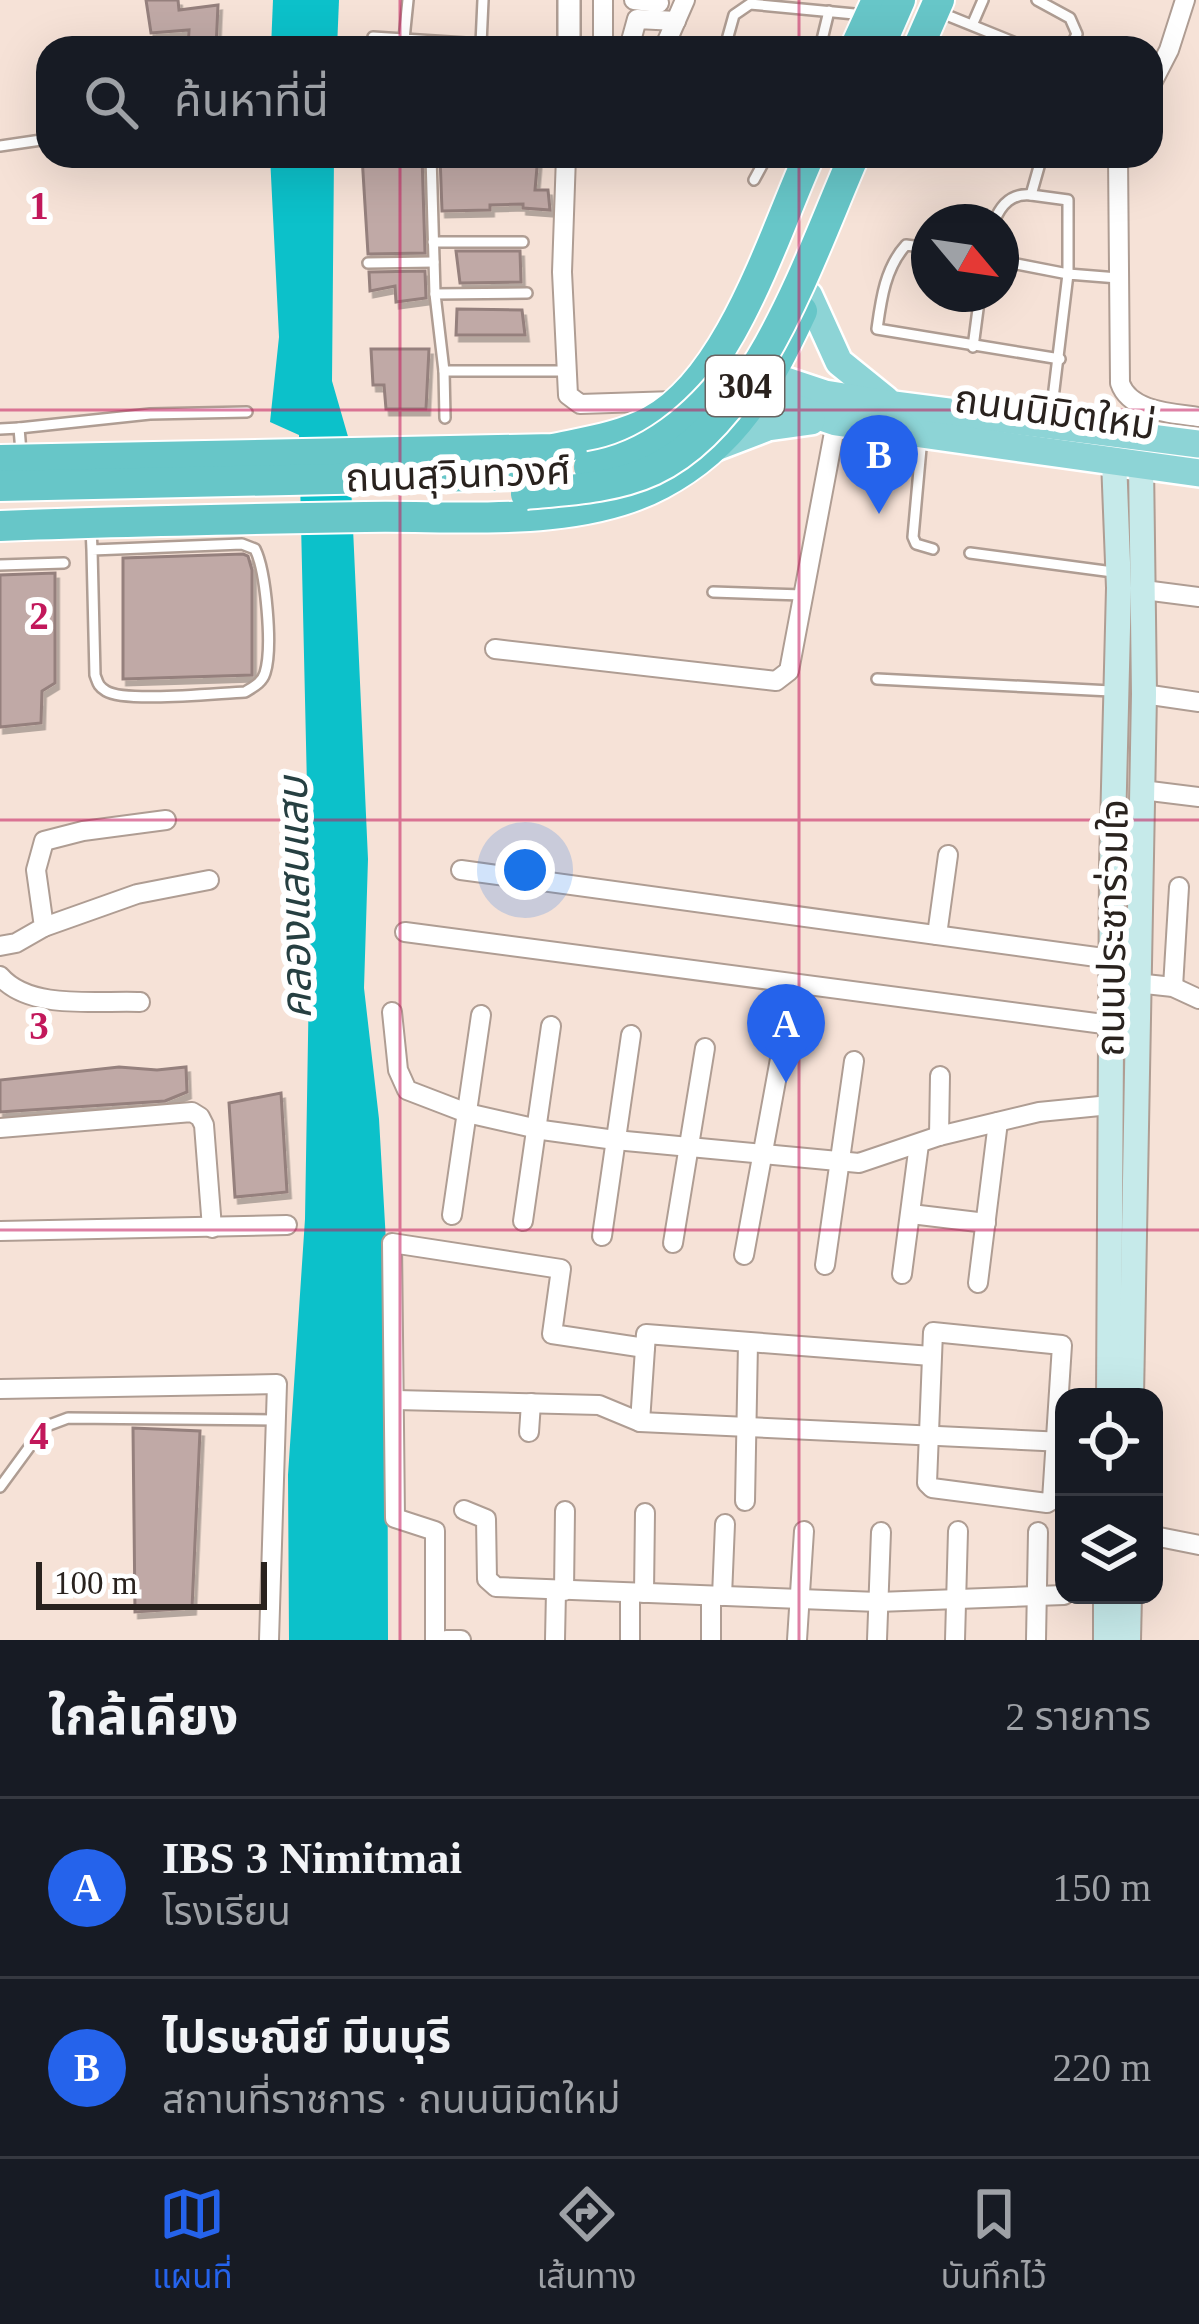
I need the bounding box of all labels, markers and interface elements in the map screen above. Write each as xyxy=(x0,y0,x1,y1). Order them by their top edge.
search box xyxy=(36,36,1163,168)
icon: search xyxy=(78,69,144,135)
text: ค้นหาที่นี่ xyxy=(174,76,329,126)
text: 1 xyxy=(29,184,49,227)
north arrow xyxy=(911,204,1019,312)
road number: 304 xyxy=(706,356,784,416)
street label: ถนนนิมิตใหม่ xyxy=(952,377,1158,447)
pin: B xyxy=(840,415,918,514)
street label: ถนนสุวินทวงศ์ xyxy=(345,449,571,501)
text: 2 xyxy=(29,594,49,637)
water label: คลองแสนแสบ xyxy=(270,774,320,1020)
street label: ถนนประชาร่วมใจ xyxy=(1088,799,1136,1057)
your location xyxy=(495,840,555,900)
pin: A xyxy=(747,984,825,1083)
text: 3 xyxy=(29,1004,49,1047)
map controls xyxy=(1055,1388,1163,1604)
button: locate xyxy=(1055,1388,1163,1496)
text: 4 xyxy=(29,1414,49,1457)
button: layers xyxy=(1055,1496,1163,1604)
scale bar xyxy=(36,1556,267,1609)
text: 100 m xyxy=(54,1565,137,1601)
text: ใกล้เคียง xyxy=(48,1689,238,1745)
text: 2 รายการ xyxy=(1005,1695,1151,1738)
text: IBS 3 Nimitmai xyxy=(162,1833,462,1883)
text: A xyxy=(73,1866,101,1909)
text: 150 m xyxy=(1052,1866,1151,1909)
text: โรงเรียน xyxy=(162,1890,291,1933)
text: ไปรษณีย์ มีนบุรี xyxy=(162,2012,451,2062)
text: B xyxy=(74,2046,100,2089)
text: 220 m xyxy=(1052,2046,1151,2089)
text: สถานที่ราชการ · ถนนนิมิตใหม่ xyxy=(162,2078,620,2121)
tab: แผนที่ xyxy=(152,2181,233,2303)
tab: เส้นทาง xyxy=(537,2181,637,2303)
tab: บันทึกไว้ xyxy=(941,2181,1047,2303)

